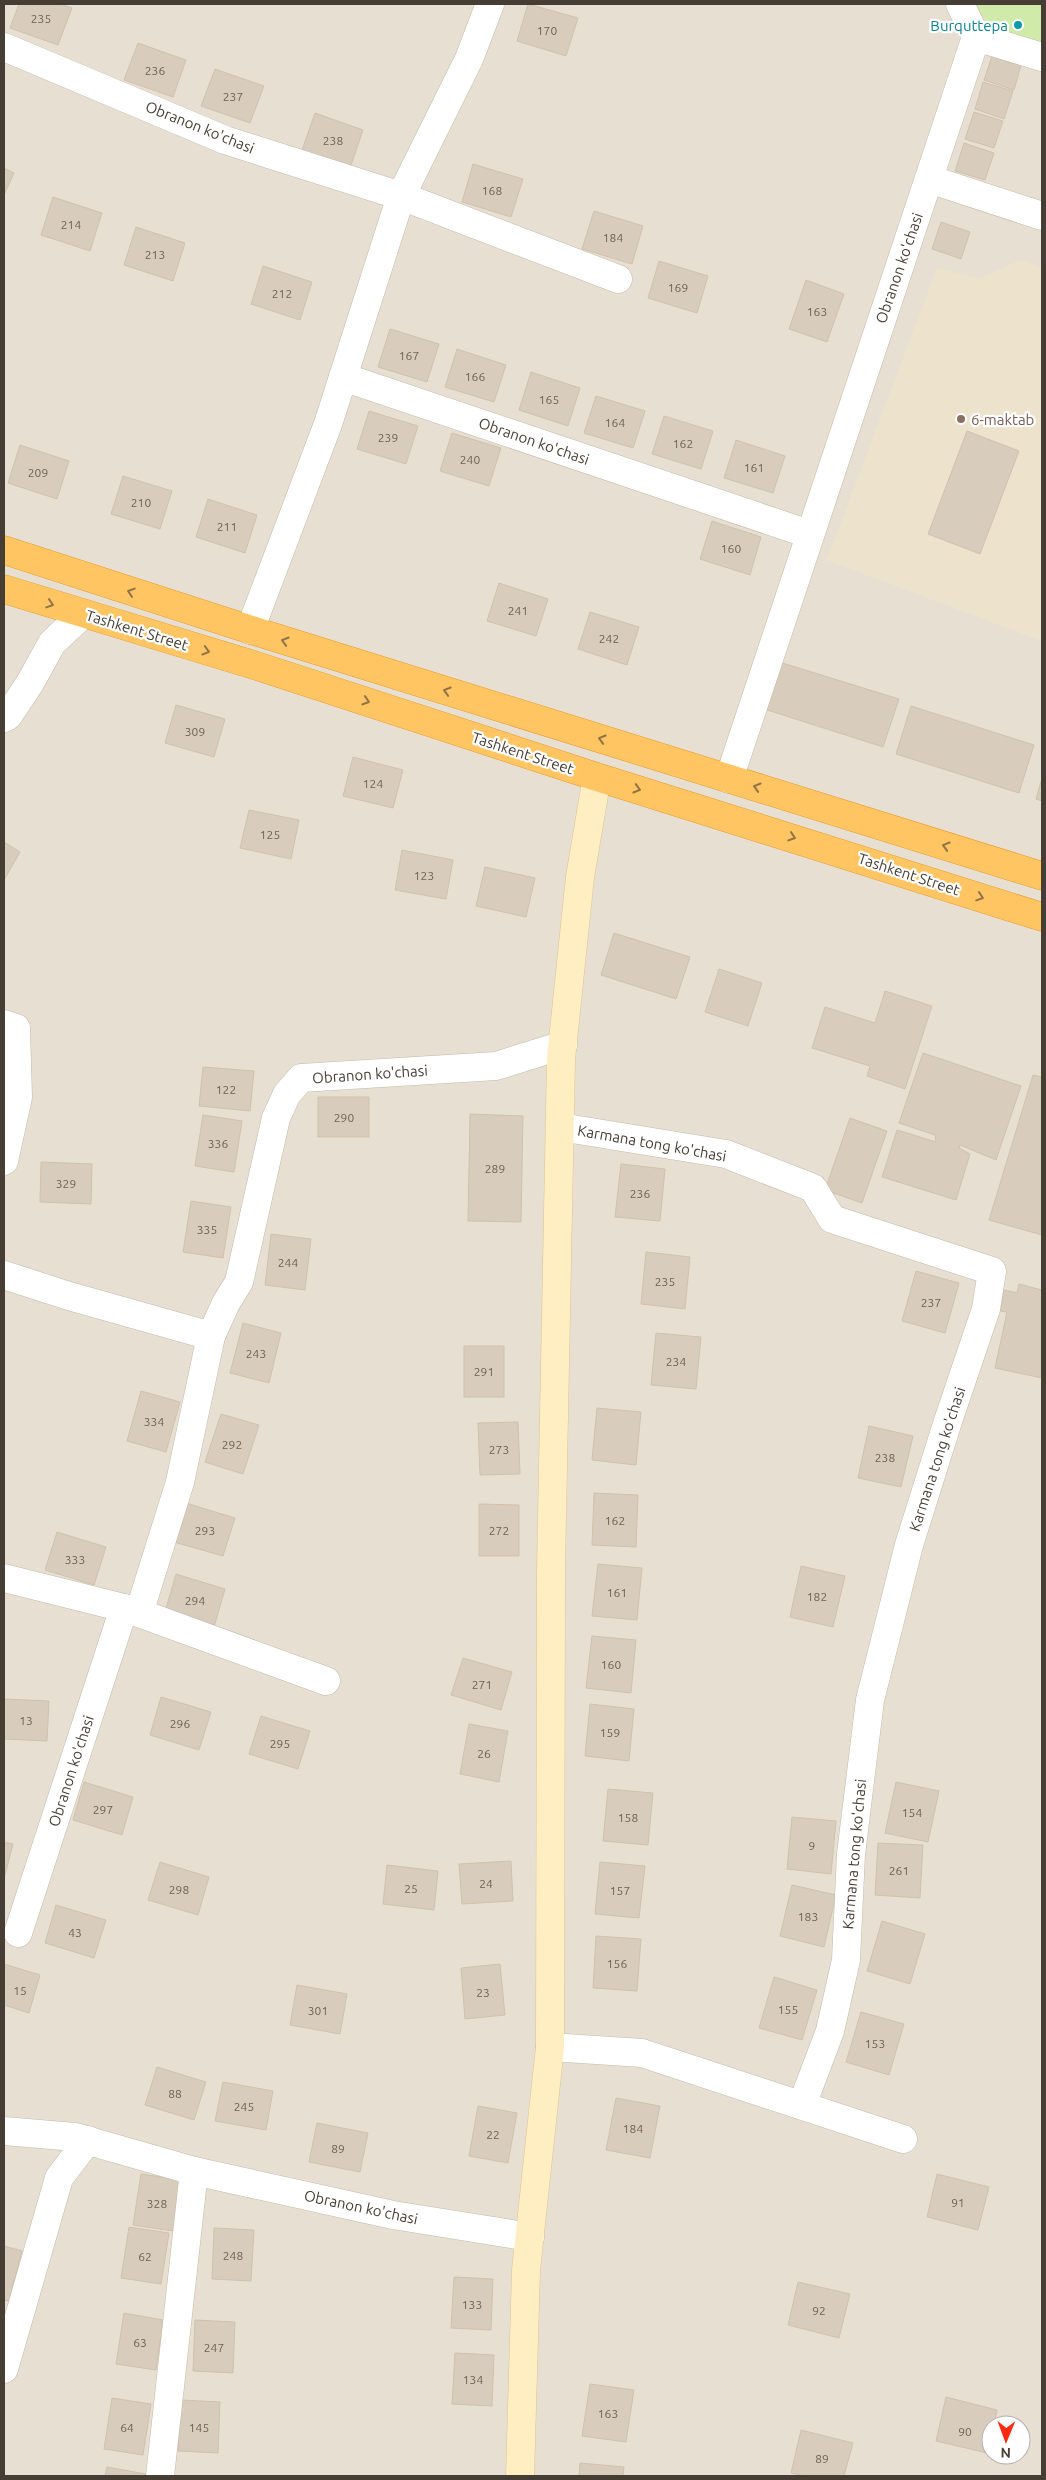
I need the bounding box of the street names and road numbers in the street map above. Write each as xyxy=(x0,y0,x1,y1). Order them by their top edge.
street label: Obranon ko'chasi xyxy=(143,97,257,157)
street label: Obranon ko'chasi xyxy=(872,210,926,326)
street label: Obranon ko'chasi xyxy=(476,414,592,468)
street label: Tashkent Street xyxy=(84,606,190,654)
street label: Tashkent Street xyxy=(470,729,576,777)
street label: Tashkent Street xyxy=(856,850,962,898)
street label: Obranon ko'chasi xyxy=(312,1061,428,1087)
street label: Karmana tong ko'chasi xyxy=(576,1122,728,1164)
street label: Karmana tong ko'chasi xyxy=(906,1385,968,1533)
street label: Obranon ko'chasi xyxy=(45,1713,97,1829)
street label: Karmana tong ko'chasi xyxy=(839,1778,869,1930)
street label: Obranon ko'chasi xyxy=(303,2187,419,2227)

